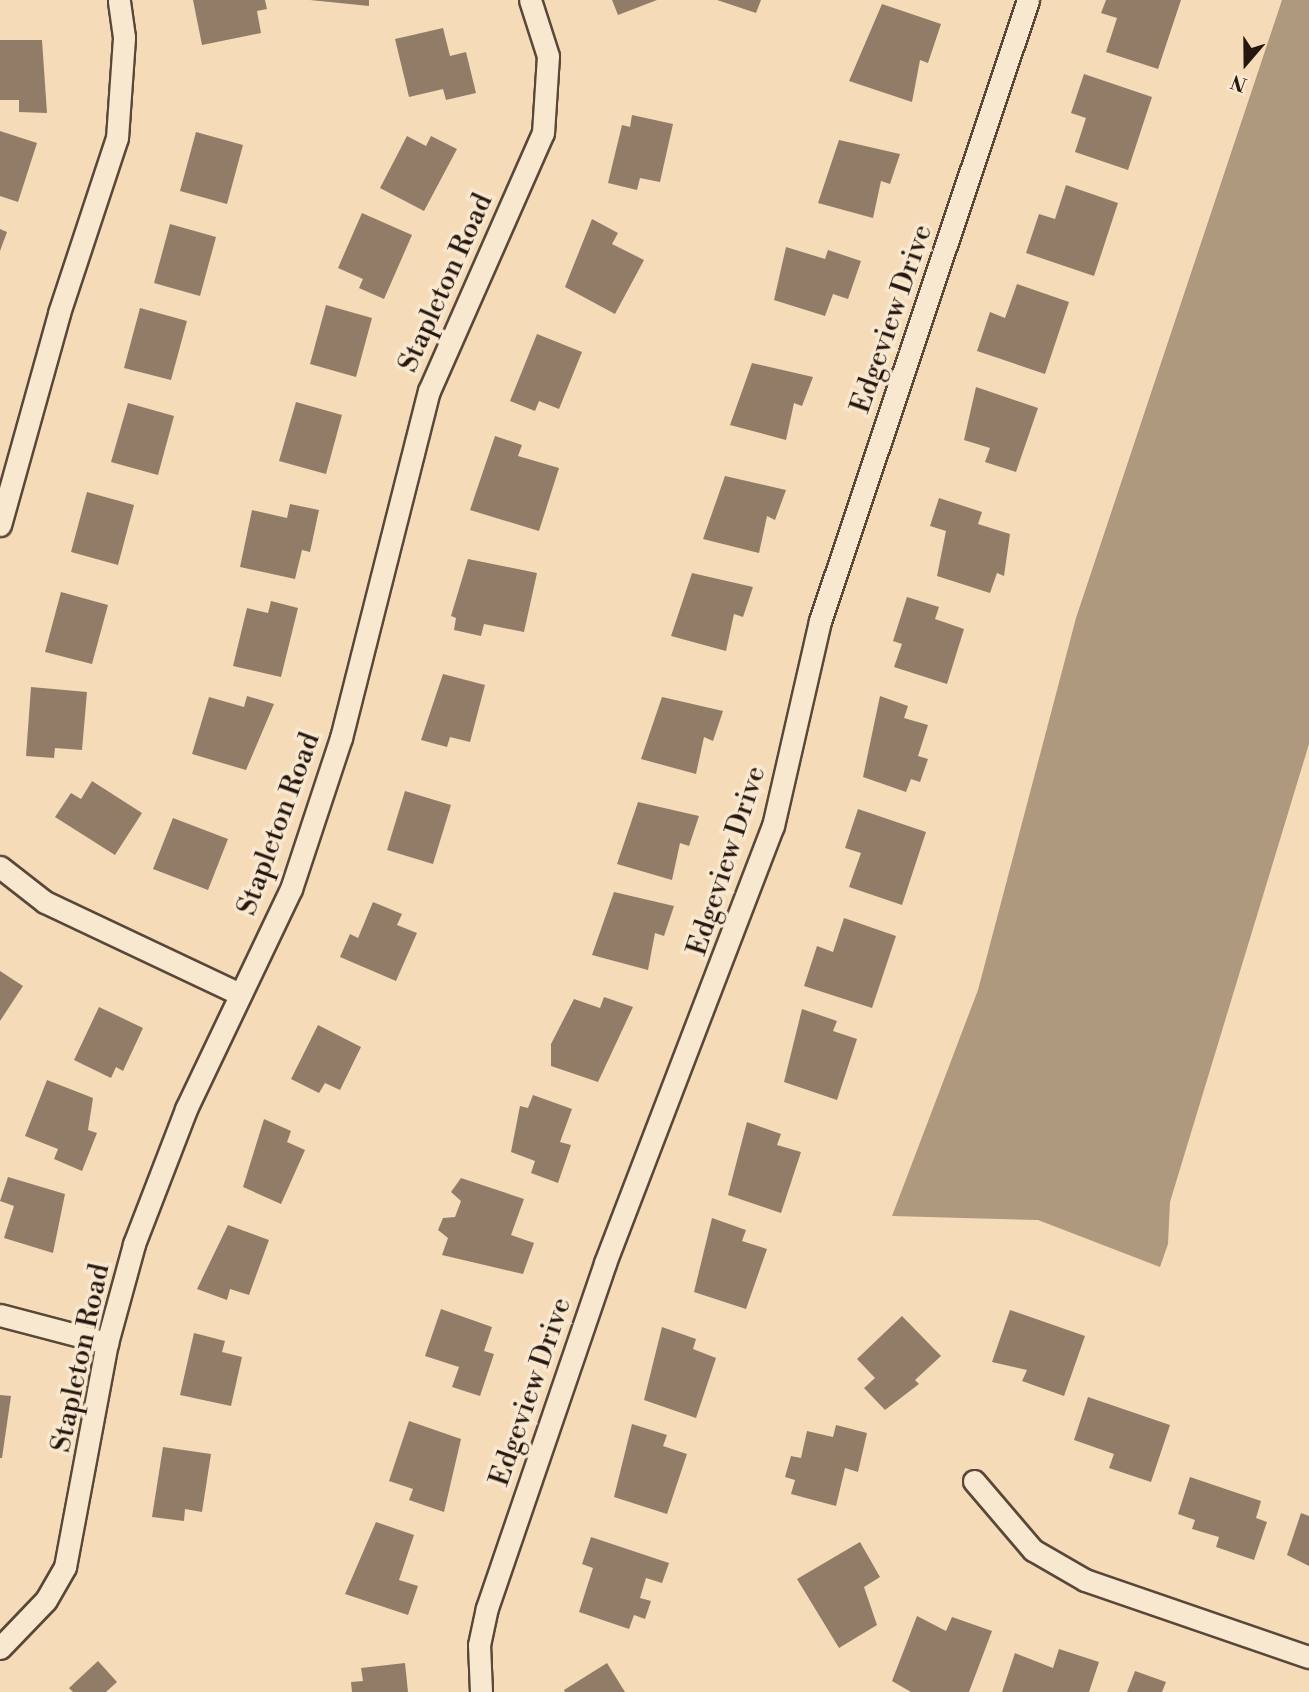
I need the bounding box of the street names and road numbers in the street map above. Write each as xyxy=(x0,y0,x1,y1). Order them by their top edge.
street label: Stapleton Road xyxy=(392,189,500,377)
street label: Edgeview Drive xyxy=(844,220,940,418)
street label: Stapleton Road xyxy=(230,728,328,920)
street label: Edgeview Drive xyxy=(681,762,773,960)
street label: Stapleton Road xyxy=(45,1261,117,1455)
street label: Edgeview Drive xyxy=(483,1293,579,1491)

